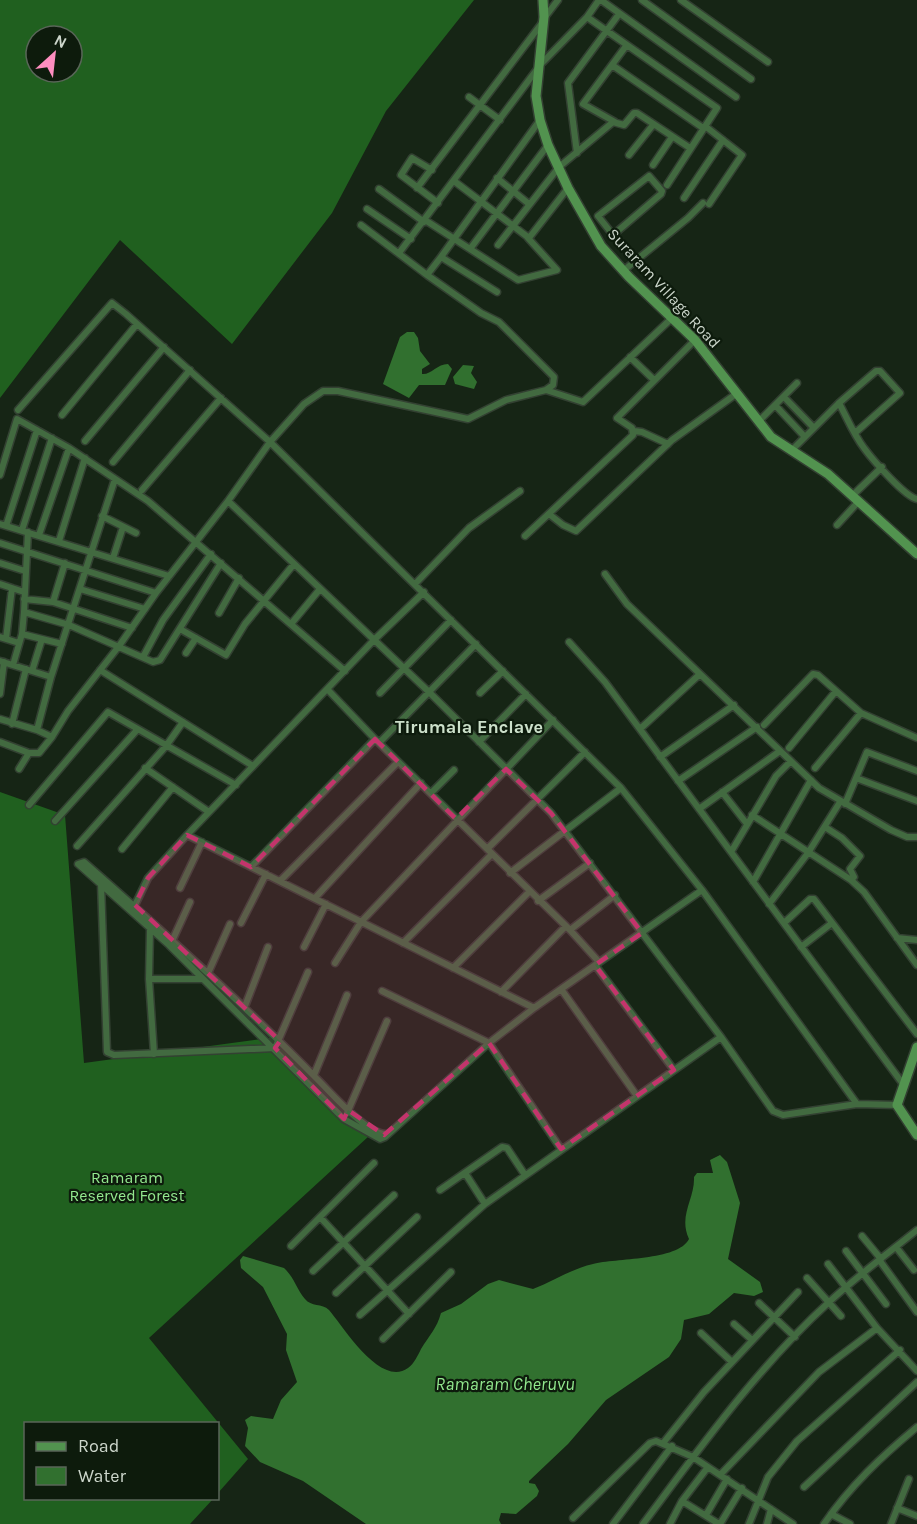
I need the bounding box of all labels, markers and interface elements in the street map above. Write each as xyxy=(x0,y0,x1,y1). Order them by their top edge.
north arrow xyxy=(24,24,84,84)
text: N xyxy=(51,30,70,52)
street label: Suraram Village Road xyxy=(604,224,724,352)
district label: Tirumala Enclave xyxy=(395,716,543,738)
park label: Ramaram Reserved Forest xyxy=(69,1168,185,1205)
water label: Ramaram Cheruvu xyxy=(435,1373,575,1395)
legend xyxy=(24,1422,219,1500)
text: Road xyxy=(78,1435,119,1457)
text: Water xyxy=(78,1465,126,1487)

